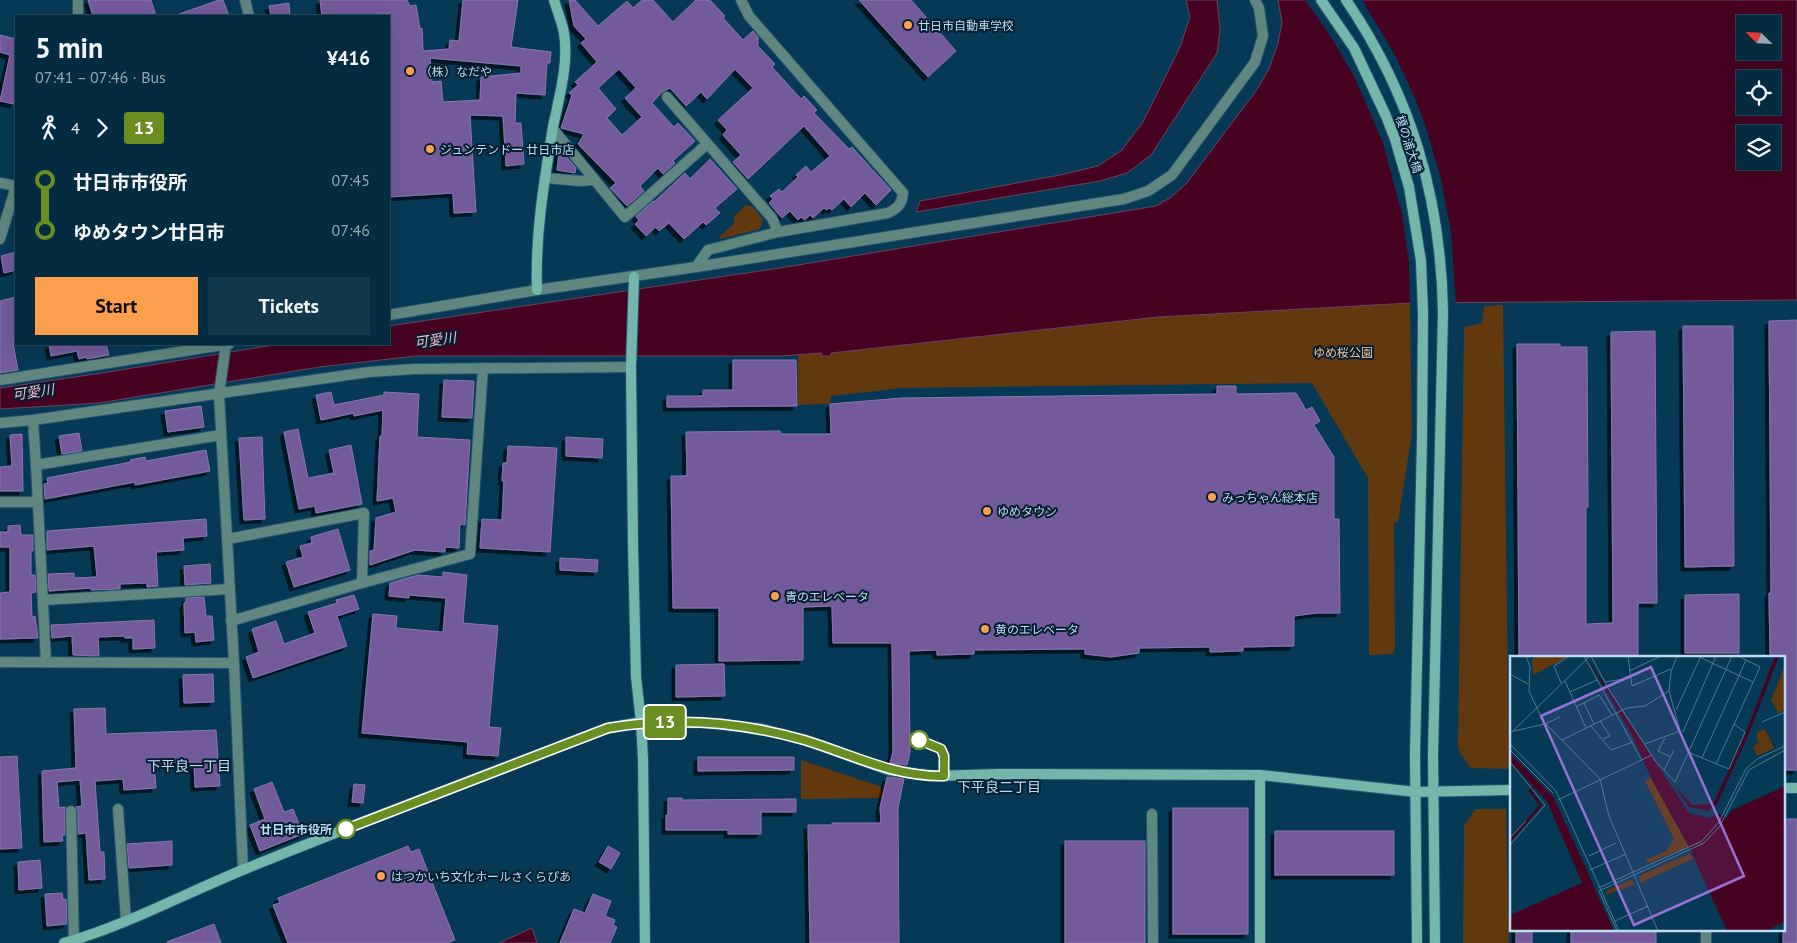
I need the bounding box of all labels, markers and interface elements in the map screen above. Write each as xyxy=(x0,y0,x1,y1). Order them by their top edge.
north arrow xyxy=(1736,15,1781,60)
map controls xyxy=(1736,15,1781,170)
place label: 廿日市自動車学校 xyxy=(918,18,1014,33)
marker: 廿日市自動車学校 xyxy=(902,19,914,31)
text: 5 min xyxy=(35,29,103,66)
text: ¥416 xyxy=(327,46,370,70)
place label: （株）なだや xyxy=(420,64,492,79)
marker: （株）なだや xyxy=(404,65,416,77)
text: 07:41 – 07:46 · Bus xyxy=(35,67,166,87)
button: locate xyxy=(1736,70,1781,115)
street label: 榎の浦大橋 xyxy=(1393,113,1425,175)
icon: walk xyxy=(35,114,63,142)
icon: forward xyxy=(88,114,116,142)
text: 13 xyxy=(134,116,154,139)
text: 4 xyxy=(71,118,80,138)
button: layers xyxy=(1736,125,1781,170)
place label: ジュンテンドー 廿日市店 xyxy=(440,142,574,157)
marker: ジュンテンドー 廿日市店 xyxy=(424,143,436,155)
text: 廿日市市役所 xyxy=(73,170,187,194)
text: 07:45 xyxy=(332,170,370,190)
text: ゆめタウン廿日市 xyxy=(73,220,225,244)
text: 07:46 xyxy=(332,220,370,240)
button: Start xyxy=(35,277,198,335)
button: Tickets xyxy=(208,277,370,335)
water label: 可愛川 xyxy=(413,328,459,352)
park label: ゆめ桜公園 xyxy=(1313,345,1373,360)
water label: 可愛川 xyxy=(11,380,57,404)
place label: みっちゃん総本店 xyxy=(1222,490,1318,505)
marker: みっちゃん総本店 xyxy=(1206,491,1218,503)
place label: ゆめタウン xyxy=(997,504,1057,519)
marker: ゆめタウン xyxy=(981,505,993,517)
place label: 青のエレベータ xyxy=(785,589,869,604)
marker: 青のエレベータ xyxy=(769,590,781,602)
place label: 黄のエレベータ xyxy=(995,622,1079,637)
marker: 黄のエレベータ xyxy=(979,623,991,635)
inset map xyxy=(1510,656,1784,930)
line badge: 13 xyxy=(642,706,688,738)
text: 13 xyxy=(655,710,675,733)
unlabelled marker xyxy=(909,730,929,750)
district label: 下平良一丁目 xyxy=(147,757,231,775)
district label: 下平良二丁目 xyxy=(957,778,1041,796)
marker: 廿日市市役所 xyxy=(336,819,356,839)
place label: 廿日市市役所 xyxy=(260,822,332,837)
place label: はつかいち文化ホールさくらぴあ xyxy=(391,869,571,884)
marker: はつかいち文化ホールさくらぴあ xyxy=(375,870,387,882)

